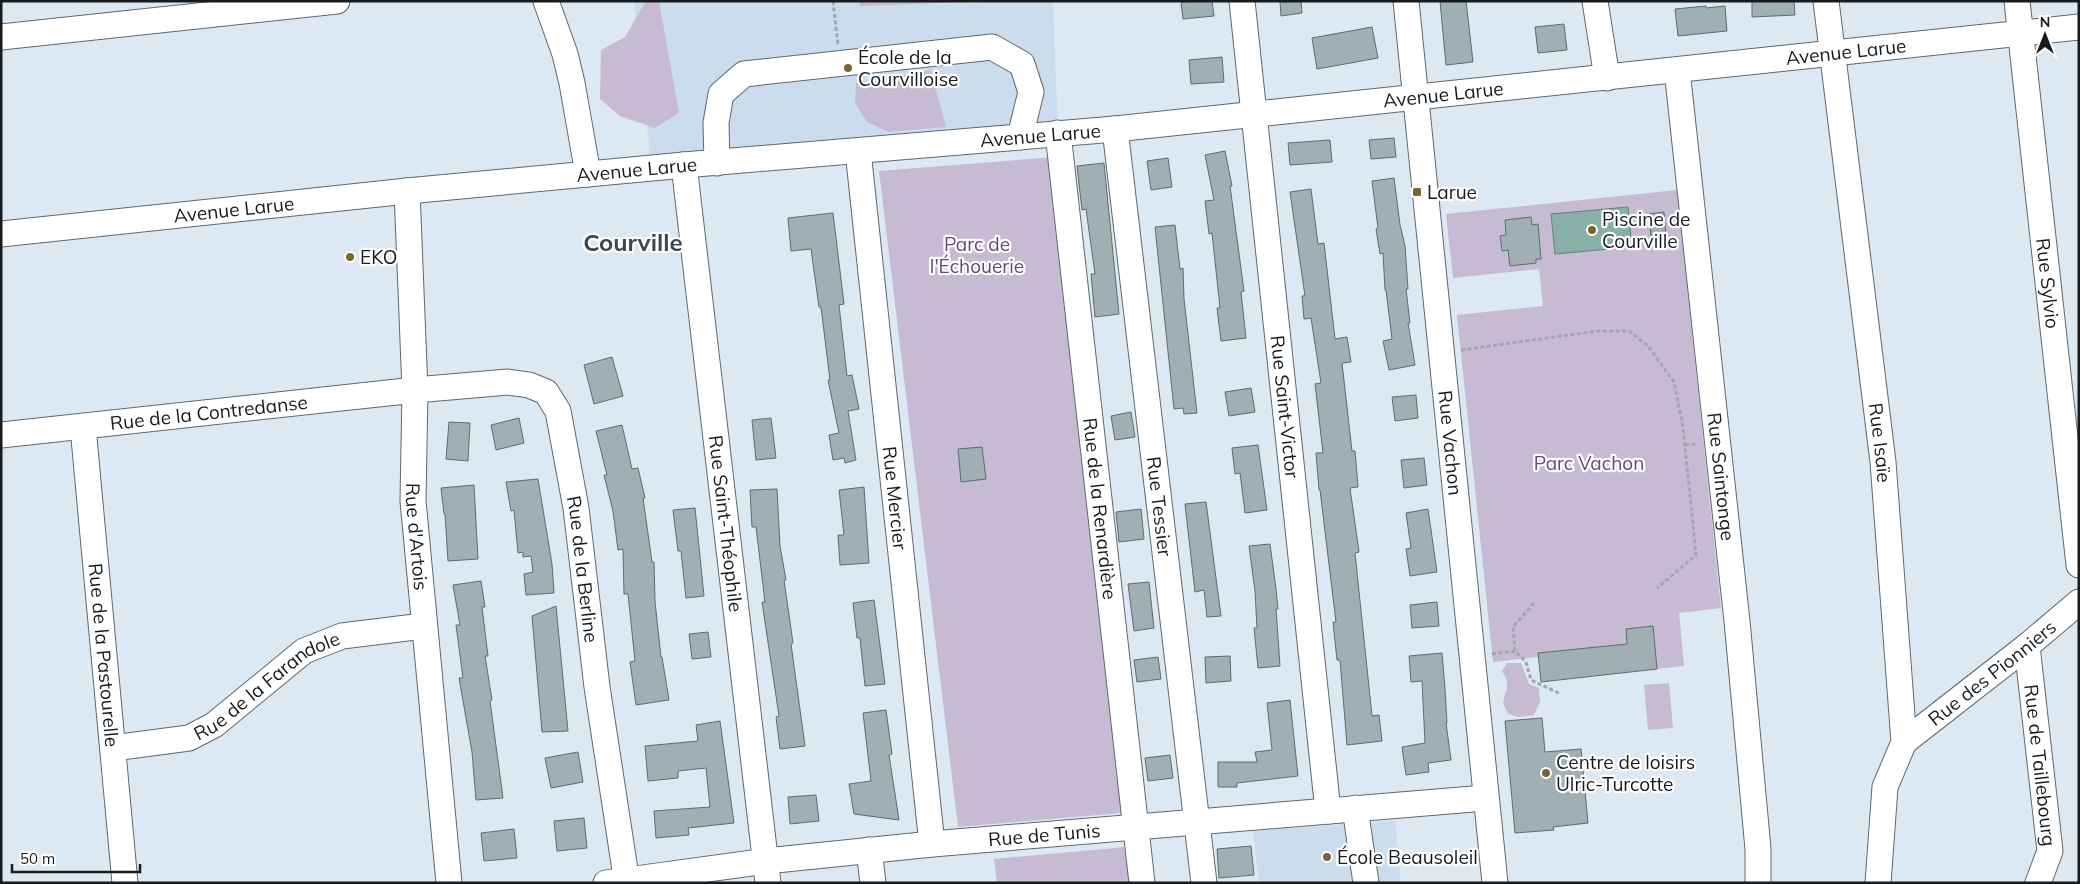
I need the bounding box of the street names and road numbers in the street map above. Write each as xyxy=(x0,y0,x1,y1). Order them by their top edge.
street label: Avenue Larue xyxy=(1784,33,1907,70)
street label: Avenue Larue xyxy=(1382,76,1505,113)
street label: Avenue Larue xyxy=(979,118,1102,152)
street label: Avenue Larue xyxy=(575,152,698,187)
street label: Avenue Larue xyxy=(172,191,295,228)
street label: Rue Sylvio xyxy=(2031,237,2065,330)
street label: Rue Saint-Victor xyxy=(1266,334,1305,479)
street label: Rue Vachon xyxy=(1433,389,1468,496)
street label: Rue de la Contredanse xyxy=(109,390,309,435)
street label: Rue Isaïe xyxy=(1864,401,1897,483)
street label: Rue Saintonge xyxy=(1702,411,1740,542)
street label: Rue de la Renardière xyxy=(1078,416,1122,601)
street label: Rue Saint-Théophile xyxy=(704,434,748,613)
street label: Rue Mercier xyxy=(878,445,913,551)
street label: Rue Tessier xyxy=(1142,455,1177,558)
street label: Rue d'Artois xyxy=(401,483,433,591)
street label: Rue de la Berline xyxy=(562,494,604,644)
street label: Rue de la Pastourelle xyxy=(84,562,124,748)
street label: Rue des Pionniers xyxy=(1923,615,2061,731)
street label: Rue de la Farandole xyxy=(189,626,343,746)
street label: Rue de Taillebourg xyxy=(2019,683,2061,848)
street label: Rue de Tunis xyxy=(987,818,1101,851)

